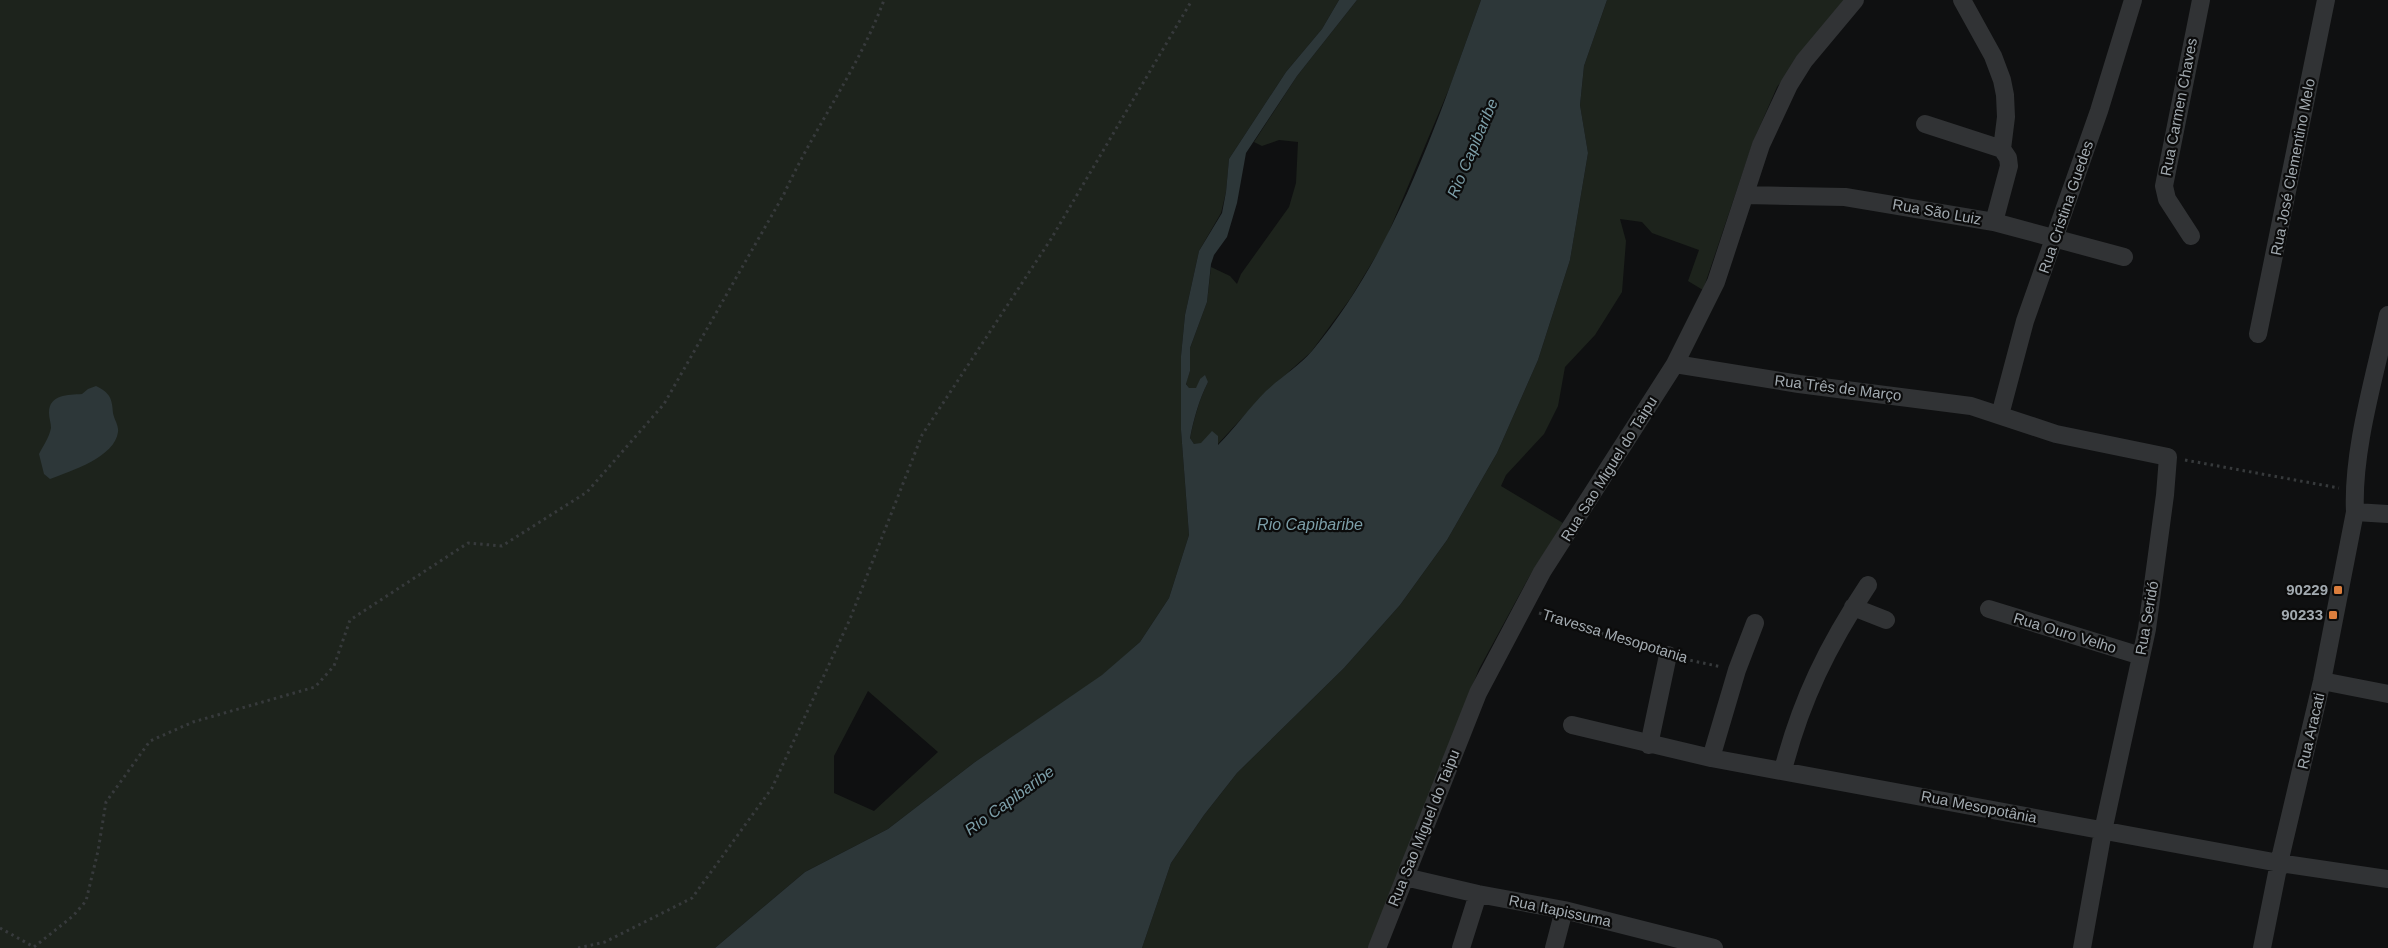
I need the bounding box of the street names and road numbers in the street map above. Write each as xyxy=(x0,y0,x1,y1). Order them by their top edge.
street label: Rua Carmen Chaves xyxy=(2157,37,2200,177)
street label: Rua José Clementino Melo xyxy=(2267,77,2318,257)
street label: Rua Cristina Guedes xyxy=(2035,138,2096,275)
street label: Rua São Luiz xyxy=(1891,195,1983,228)
street label: Rua Três de Março xyxy=(1774,371,1902,404)
street label: Rua Sao Miguel do Taipu xyxy=(1557,393,1660,544)
street label: Rua Seridó xyxy=(2132,579,2161,656)
street label: Travessa Mesopotania xyxy=(1540,605,1691,666)
street label: Rua Ouro Velho xyxy=(2012,609,2119,656)
street label: Rua Aracati xyxy=(2294,691,2328,771)
street label: Rua Sao Miguel do Taipu xyxy=(1384,747,1463,909)
street label: Rua Mesopotânia xyxy=(1920,787,2039,826)
street label: Rua Itapissuma xyxy=(1507,891,1613,930)

